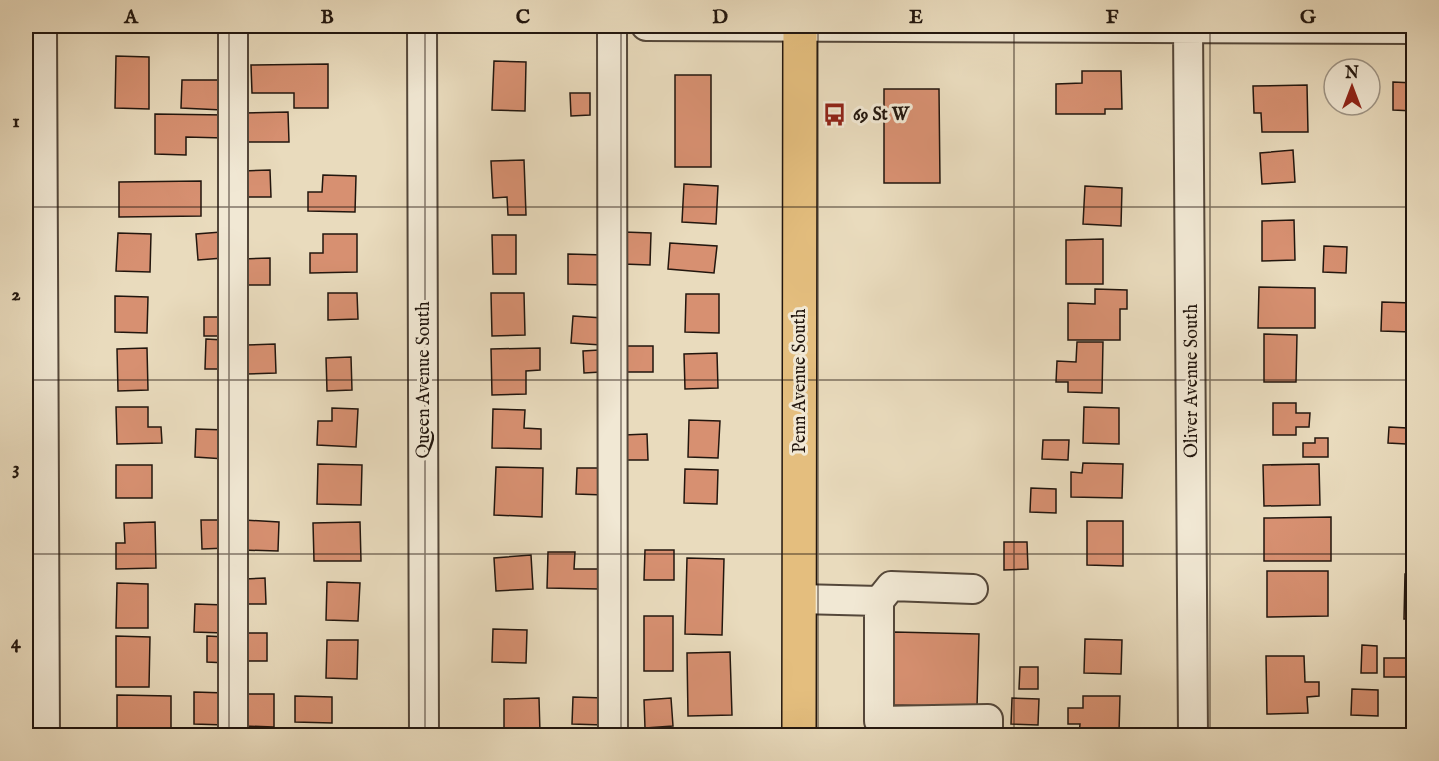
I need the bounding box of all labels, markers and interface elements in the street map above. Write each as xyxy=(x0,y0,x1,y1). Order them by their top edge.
text: A xyxy=(123,5,139,30)
text: B xyxy=(320,5,334,30)
text: C xyxy=(516,5,530,30)
text: D xyxy=(712,5,728,30)
text: E xyxy=(909,5,923,30)
text: F xyxy=(1106,5,1119,30)
text: G xyxy=(1300,5,1317,30)
north arrow xyxy=(1322,57,1382,117)
text: N xyxy=(1344,64,1359,84)
bus stop icon: 69 St W xyxy=(822,101,848,127)
place label: 69 St W xyxy=(853,104,911,127)
text: 1 xyxy=(12,109,20,134)
text: 2 xyxy=(11,282,21,307)
street label: Queen Avenue South xyxy=(413,301,436,459)
street label: Oliver Avenue South xyxy=(1181,304,1204,458)
street label: Penn Avenue South xyxy=(789,308,812,453)
text: 3 xyxy=(12,456,20,481)
text: 4 xyxy=(11,630,22,655)

